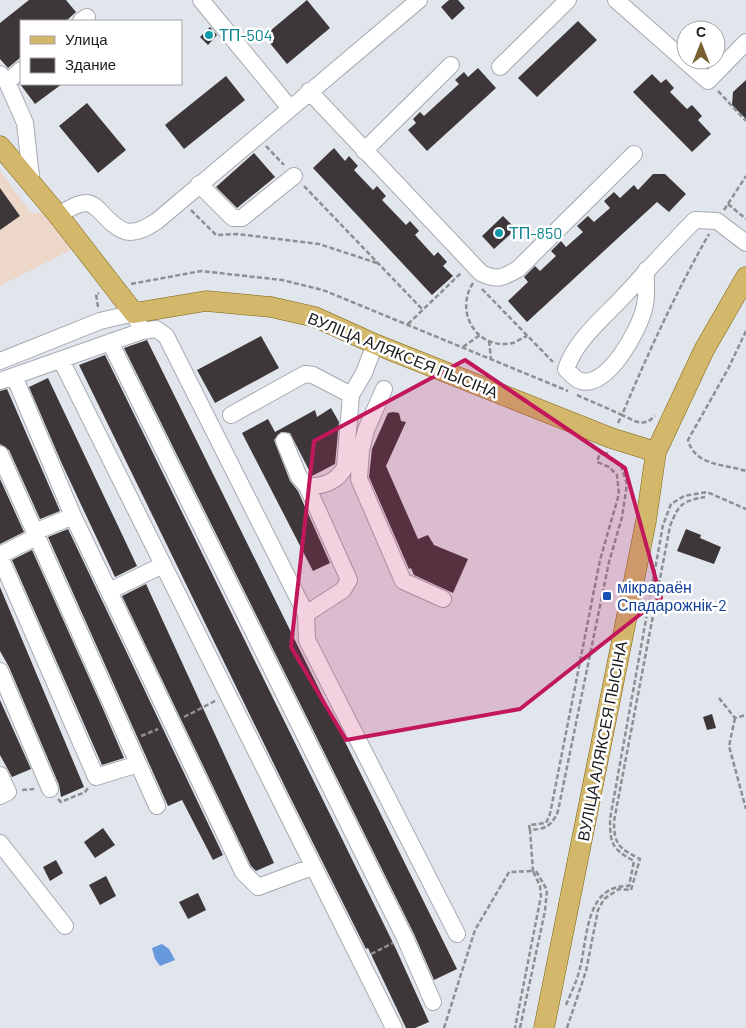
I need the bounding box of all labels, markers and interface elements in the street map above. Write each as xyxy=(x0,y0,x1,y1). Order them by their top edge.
legend xyxy=(20,20,182,85)
north arrow xyxy=(676,20,726,70)
text: С xyxy=(696,23,706,40)
place label: ТП-504 xyxy=(219,25,273,44)
marker: ТП-504 xyxy=(203,29,215,41)
text: Улица xyxy=(65,30,108,48)
text: Здание xyxy=(65,55,116,73)
place label: ТП-850 xyxy=(509,223,562,242)
marker: ТП-850 xyxy=(493,227,505,239)
street label: ВУЛІЦА АЛЯКСЕЯ ПЫСІНА xyxy=(305,308,501,402)
place label: мікрараён Спадарожнік-2 xyxy=(617,577,727,614)
marker: мікрараён Спадарожнік-2 xyxy=(601,590,613,602)
street label: ВУЛІЦА АЛЯКСЕЯ ПЫСІНА xyxy=(573,639,630,843)

